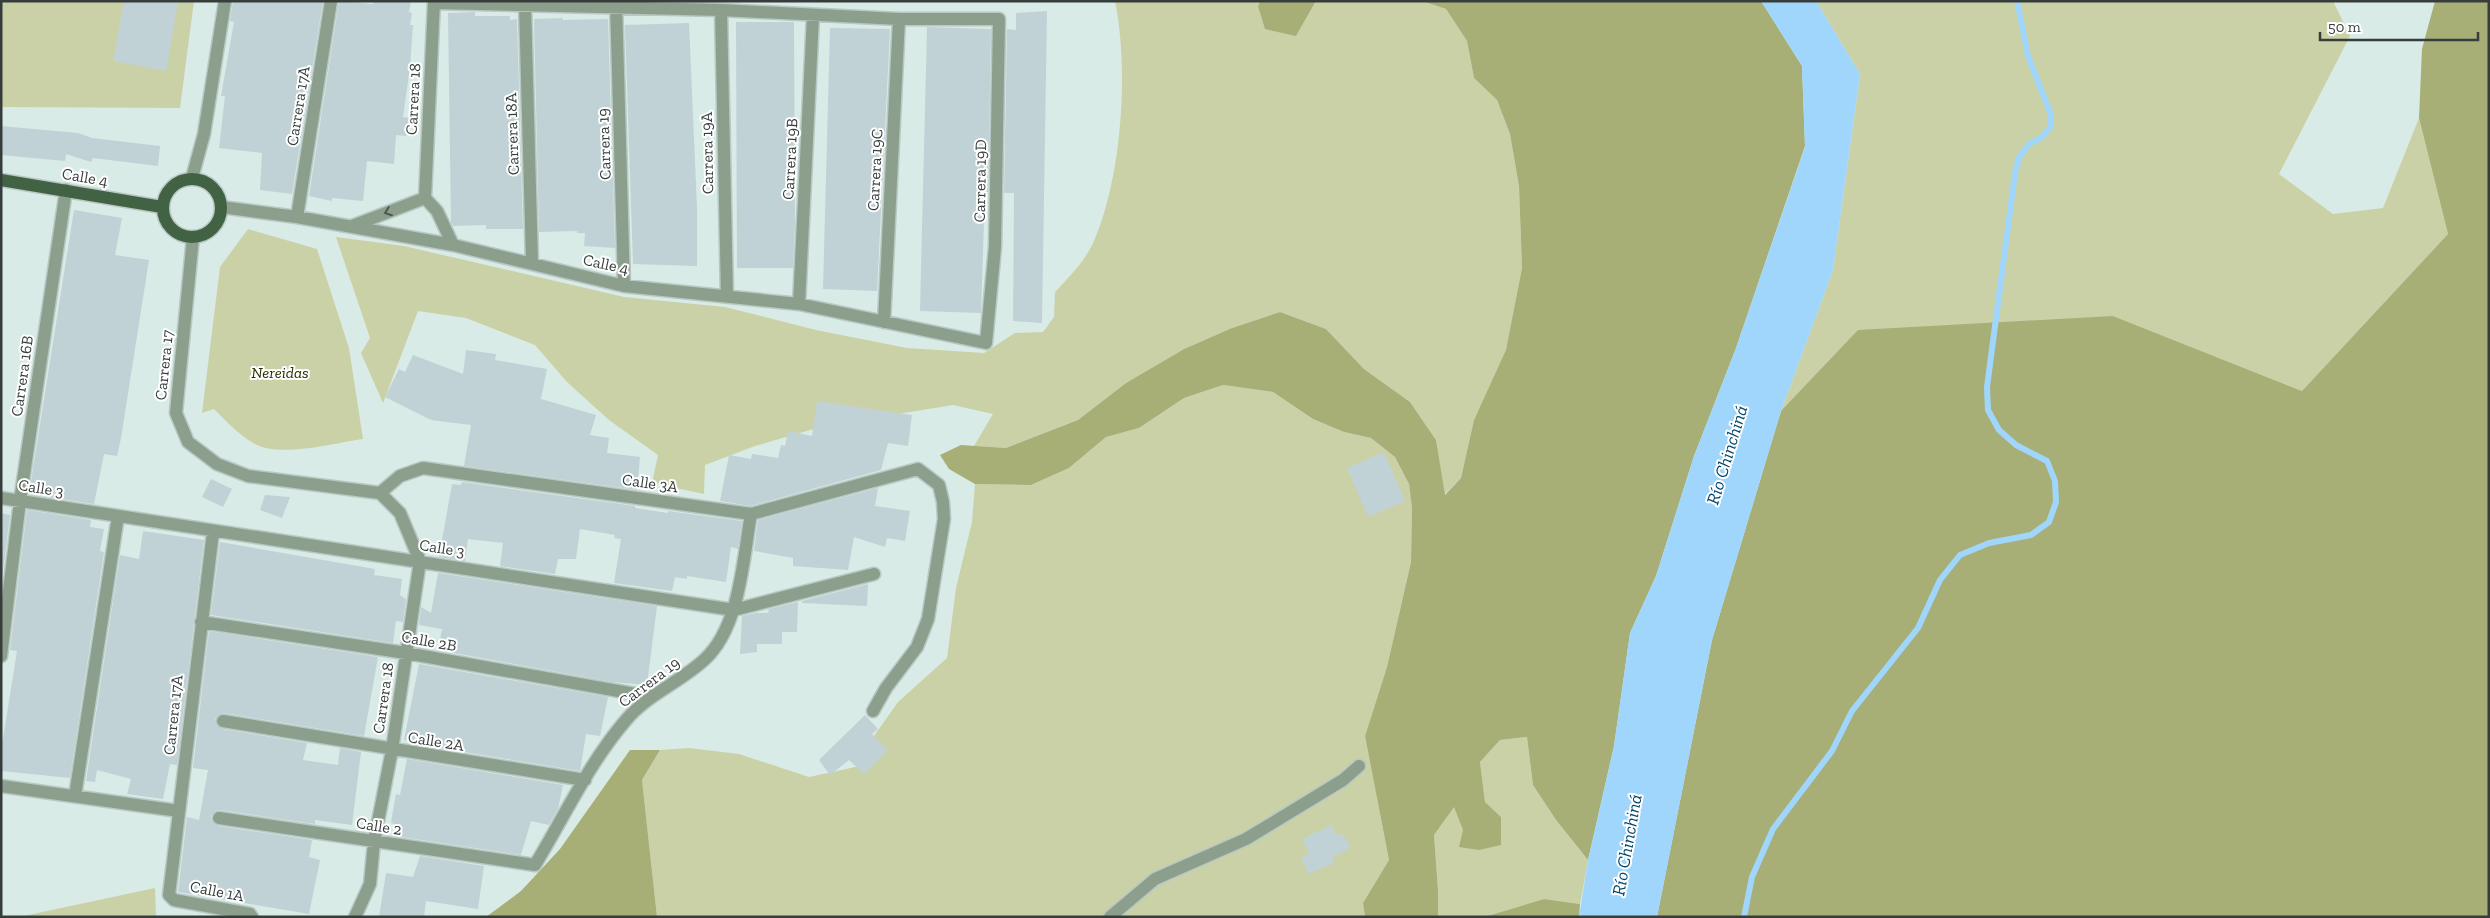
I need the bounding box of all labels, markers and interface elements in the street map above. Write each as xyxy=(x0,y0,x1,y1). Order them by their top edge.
scale bar xyxy=(2320,10,2478,42)
text: 50 m xyxy=(2328,18,2361,36)
street label: Carrera 18 xyxy=(402,63,424,135)
street label: Carrera 17A xyxy=(282,64,314,147)
street label: Carrera 18A xyxy=(501,92,523,175)
street label: Carrera 19 xyxy=(593,108,615,180)
street label: Carrera 19A xyxy=(697,111,717,194)
street label: Carrera 19B xyxy=(778,118,802,200)
street label: Carrera 19C xyxy=(863,129,887,211)
street label: Carrera 19D xyxy=(970,139,990,223)
street label: Calle 4 xyxy=(61,164,110,190)
one-way arrow xyxy=(385,206,393,216)
street label: Calle 4 xyxy=(581,250,631,278)
street label: Carrera 17 xyxy=(151,328,177,401)
street label: Carrera 16B xyxy=(7,334,37,418)
park label: Nereidas xyxy=(251,363,309,382)
water label: Río Chinchiná xyxy=(1701,403,1753,507)
street label: Calle 3A xyxy=(621,470,680,496)
street label: Calle 3 xyxy=(17,475,65,501)
street label: Calle 3 xyxy=(418,535,466,561)
street label: Calle 2B xyxy=(400,627,458,655)
street label: Carrera 19 xyxy=(615,653,683,711)
street label: Carrera 18 xyxy=(369,661,397,735)
street label: Carrera 17A xyxy=(159,673,187,756)
street label: Calle 2A xyxy=(407,727,466,755)
water label: Río Chinchiná xyxy=(1607,793,1647,897)
street label: Calle 2 xyxy=(355,813,403,839)
street label: Calle 1A xyxy=(189,876,246,906)

